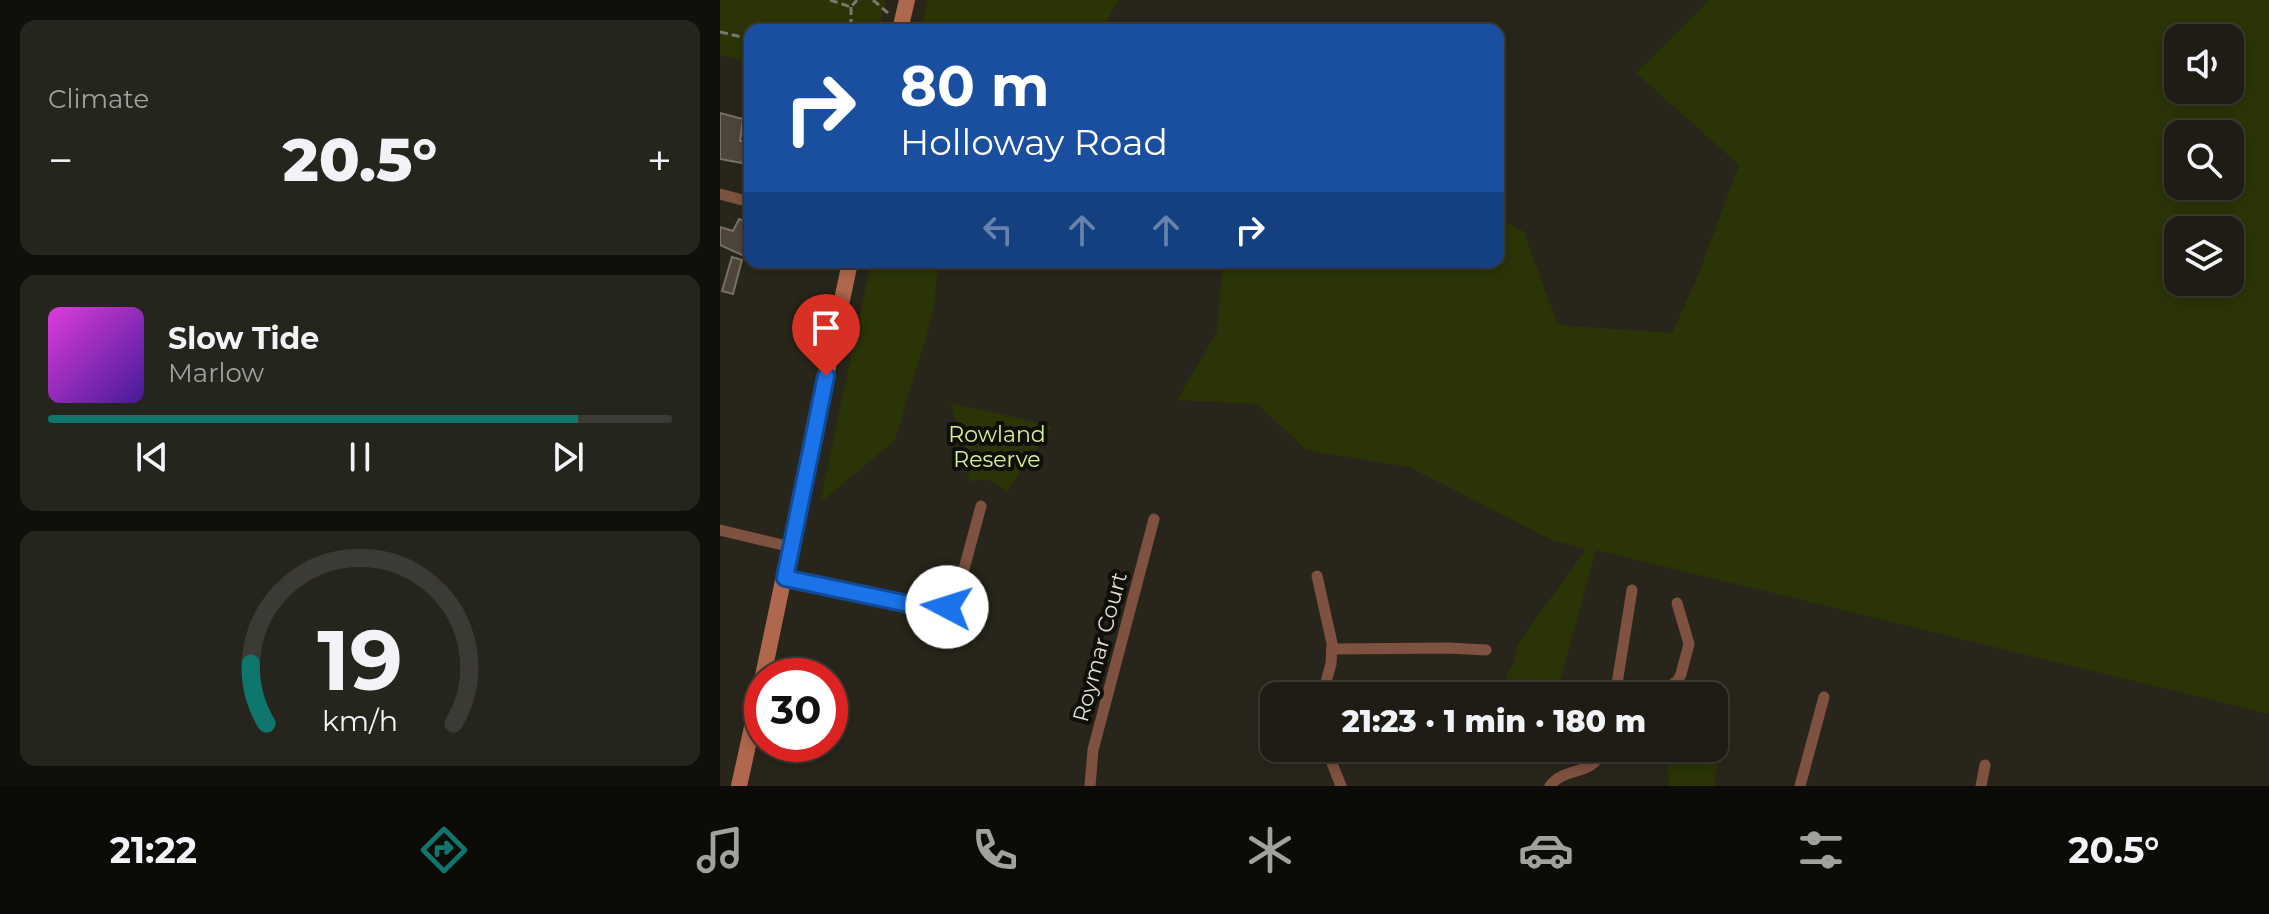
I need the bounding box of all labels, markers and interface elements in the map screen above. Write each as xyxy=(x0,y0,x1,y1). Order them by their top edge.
map controls xyxy=(2164,24,2244,296)
button: sound xyxy=(2164,24,2244,104)
text: 80 m xyxy=(900,52,1050,120)
icon: right xyxy=(768,56,872,160)
text: Climate xyxy=(48,83,149,115)
text: Holloway Road xyxy=(900,120,1168,164)
button: search xyxy=(2164,120,2244,200)
text: 20.5° xyxy=(283,123,437,196)
text: − xyxy=(48,133,73,187)
text: + xyxy=(647,133,672,187)
icon: left xyxy=(976,208,1020,252)
icon: ahead xyxy=(1060,208,1104,252)
icon: ahead xyxy=(1144,208,1188,252)
icon: right xyxy=(1228,208,1272,252)
button: layers xyxy=(2164,216,2244,296)
pin xyxy=(792,294,860,376)
icon: arrive xyxy=(804,306,848,350)
text: Slow Tide xyxy=(168,320,319,357)
text: Marlow xyxy=(168,357,264,389)
park label: Rowland Reserve xyxy=(948,421,1046,473)
icon: previous xyxy=(130,435,174,479)
icon: pause xyxy=(338,435,382,479)
icon: next xyxy=(546,435,590,479)
position arrow xyxy=(905,565,989,649)
street label: Roymar Court xyxy=(1067,569,1133,725)
text: 19 xyxy=(317,609,403,711)
speed limit sign: 30 xyxy=(744,658,848,762)
text: 21:23 · 1 min · 180 m xyxy=(1342,703,1646,740)
text: km/h xyxy=(322,704,398,739)
icon: directions xyxy=(416,822,472,878)
icon: music xyxy=(692,822,748,878)
icon: phone xyxy=(967,822,1023,878)
icon: climate xyxy=(1242,822,1298,878)
icon: car xyxy=(1518,822,1574,878)
icon: filters xyxy=(1793,822,1849,878)
text: 21:22 xyxy=(110,828,197,872)
text: 20.5° xyxy=(2068,828,2159,872)

